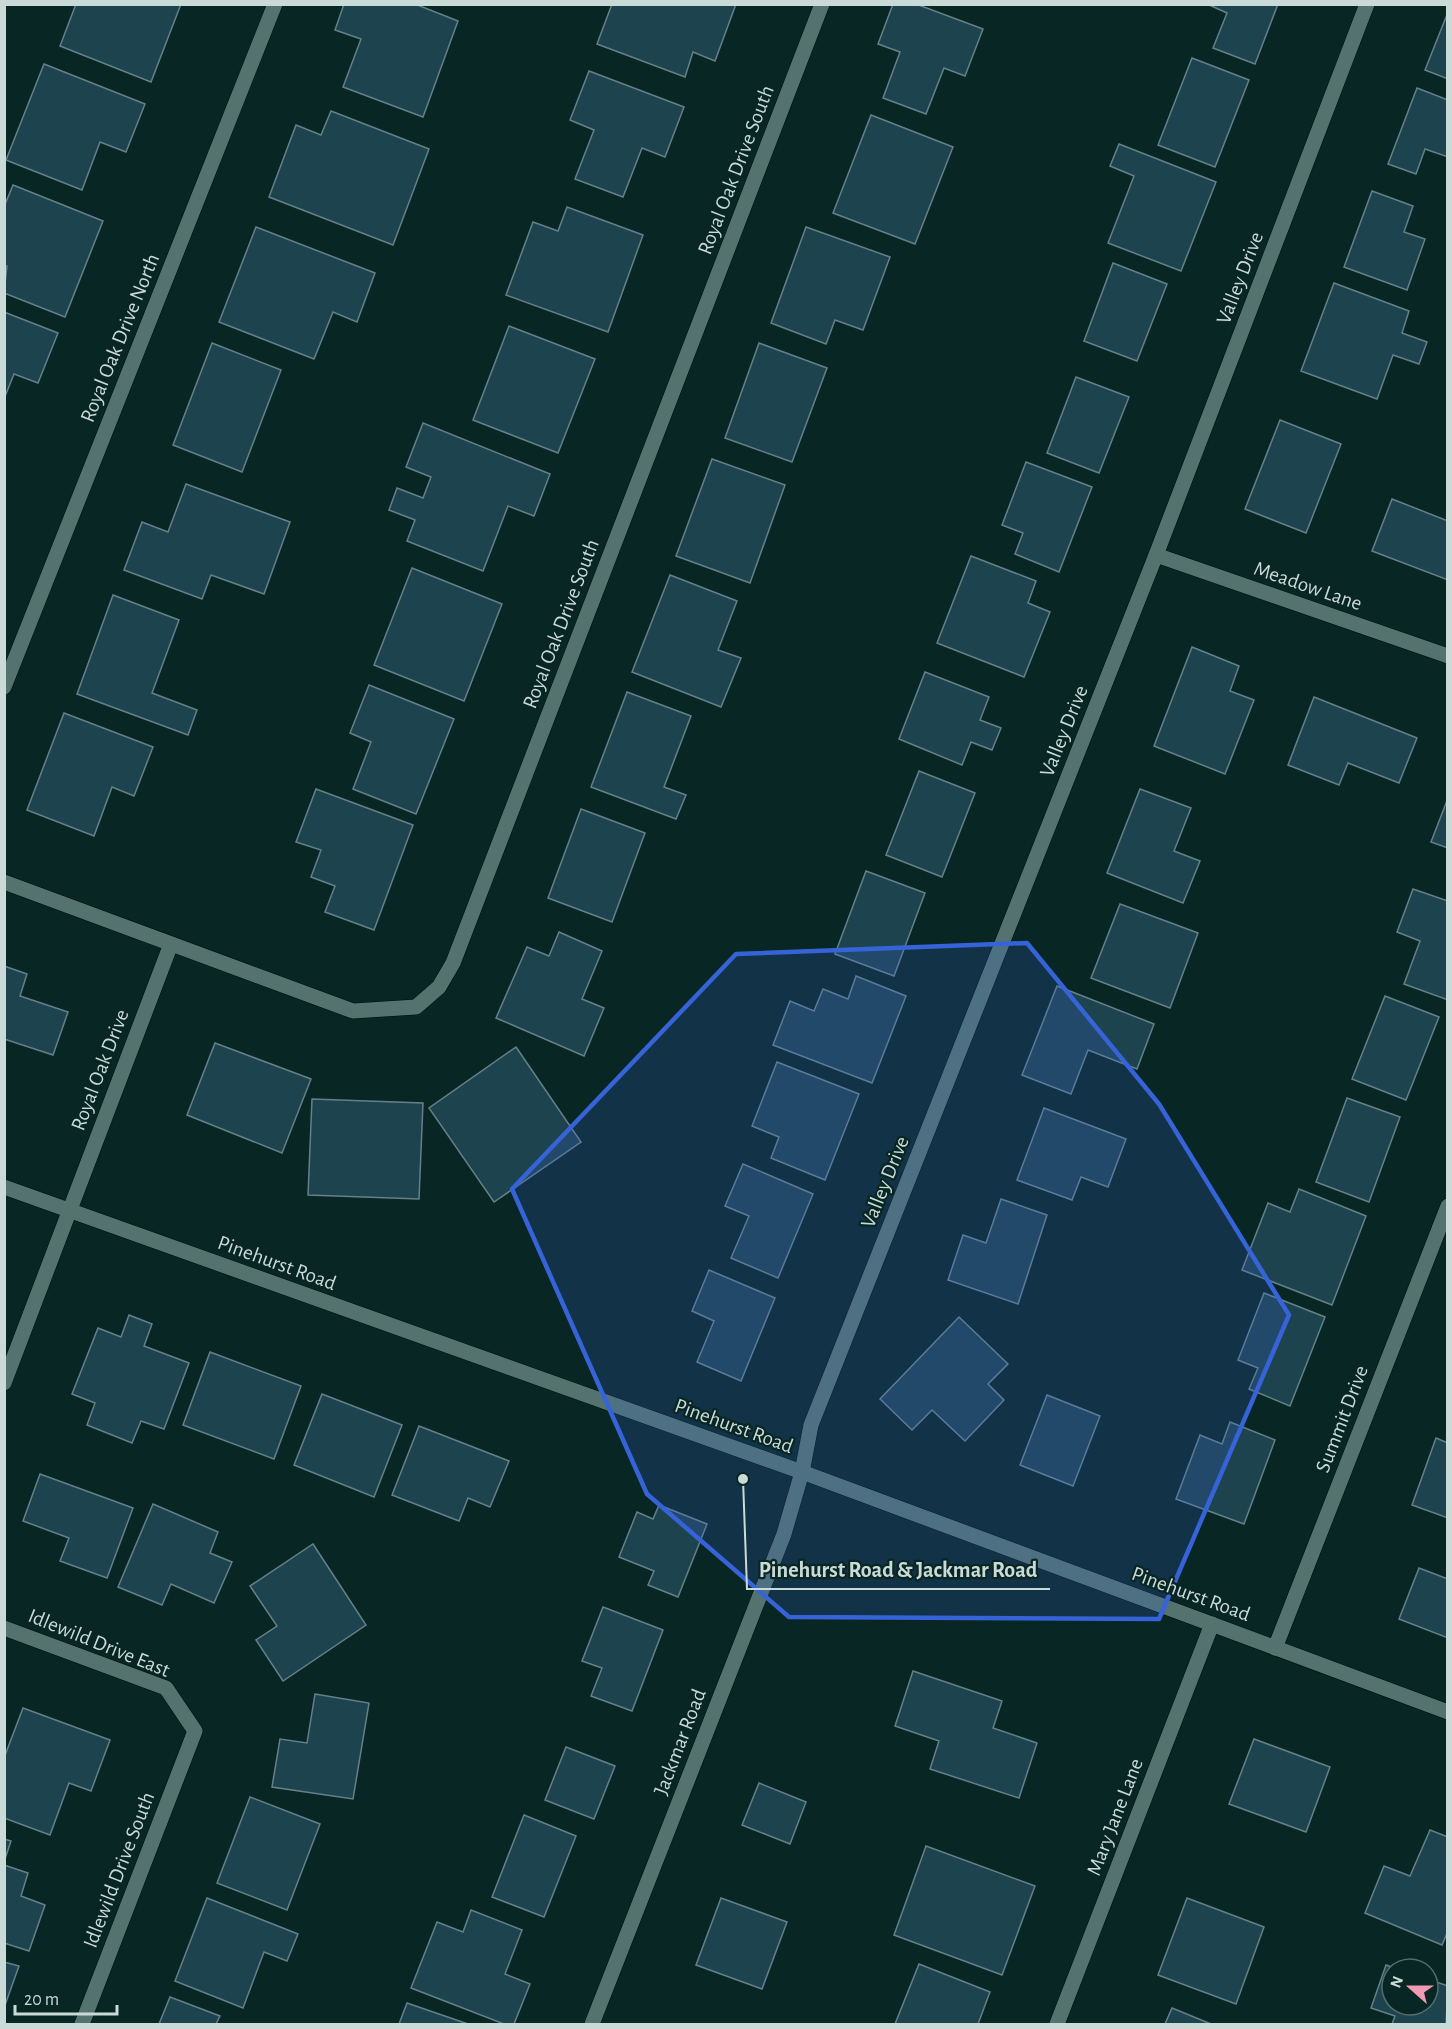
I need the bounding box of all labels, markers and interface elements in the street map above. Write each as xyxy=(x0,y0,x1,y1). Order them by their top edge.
street label: Royal Oak Drive South xyxy=(694,83,778,257)
street label: Valley Drive xyxy=(1213,229,1267,327)
street label: Royal Oak Drive North xyxy=(77,251,163,425)
street label: Royal Oak Drive South xyxy=(519,537,603,711)
street label: Meadow Lane xyxy=(1251,558,1365,614)
street label: Valley Drive xyxy=(1036,682,1092,780)
street label: Royal Oak Drive xyxy=(67,1007,133,1133)
street label: Valley Drive xyxy=(857,1133,913,1231)
street label: Pinehurst Road xyxy=(215,1232,339,1294)
street label: Summit Drive xyxy=(1312,1363,1372,1475)
street label: Pinehurst Road xyxy=(672,1395,796,1457)
callout: Pinehurst Road & Jackmar Road xyxy=(747,1549,1050,1589)
text: Pinehurst Road & Jackmar Road xyxy=(759,1559,1038,1581)
street label: Pinehurst Road xyxy=(1129,1563,1253,1625)
street label: Idlewild Drive East xyxy=(25,1605,173,1681)
street label: Jackmar Road xyxy=(650,1686,710,1798)
street label: Mary Jane Lane xyxy=(1083,1756,1147,1878)
street label: Idlewild Drive South xyxy=(80,1789,158,1951)
north arrow xyxy=(1380,1957,1440,2017)
text: N xyxy=(1387,1974,1406,1990)
scale bar xyxy=(15,1978,117,2016)
text: 20 m xyxy=(24,1991,59,2009)

